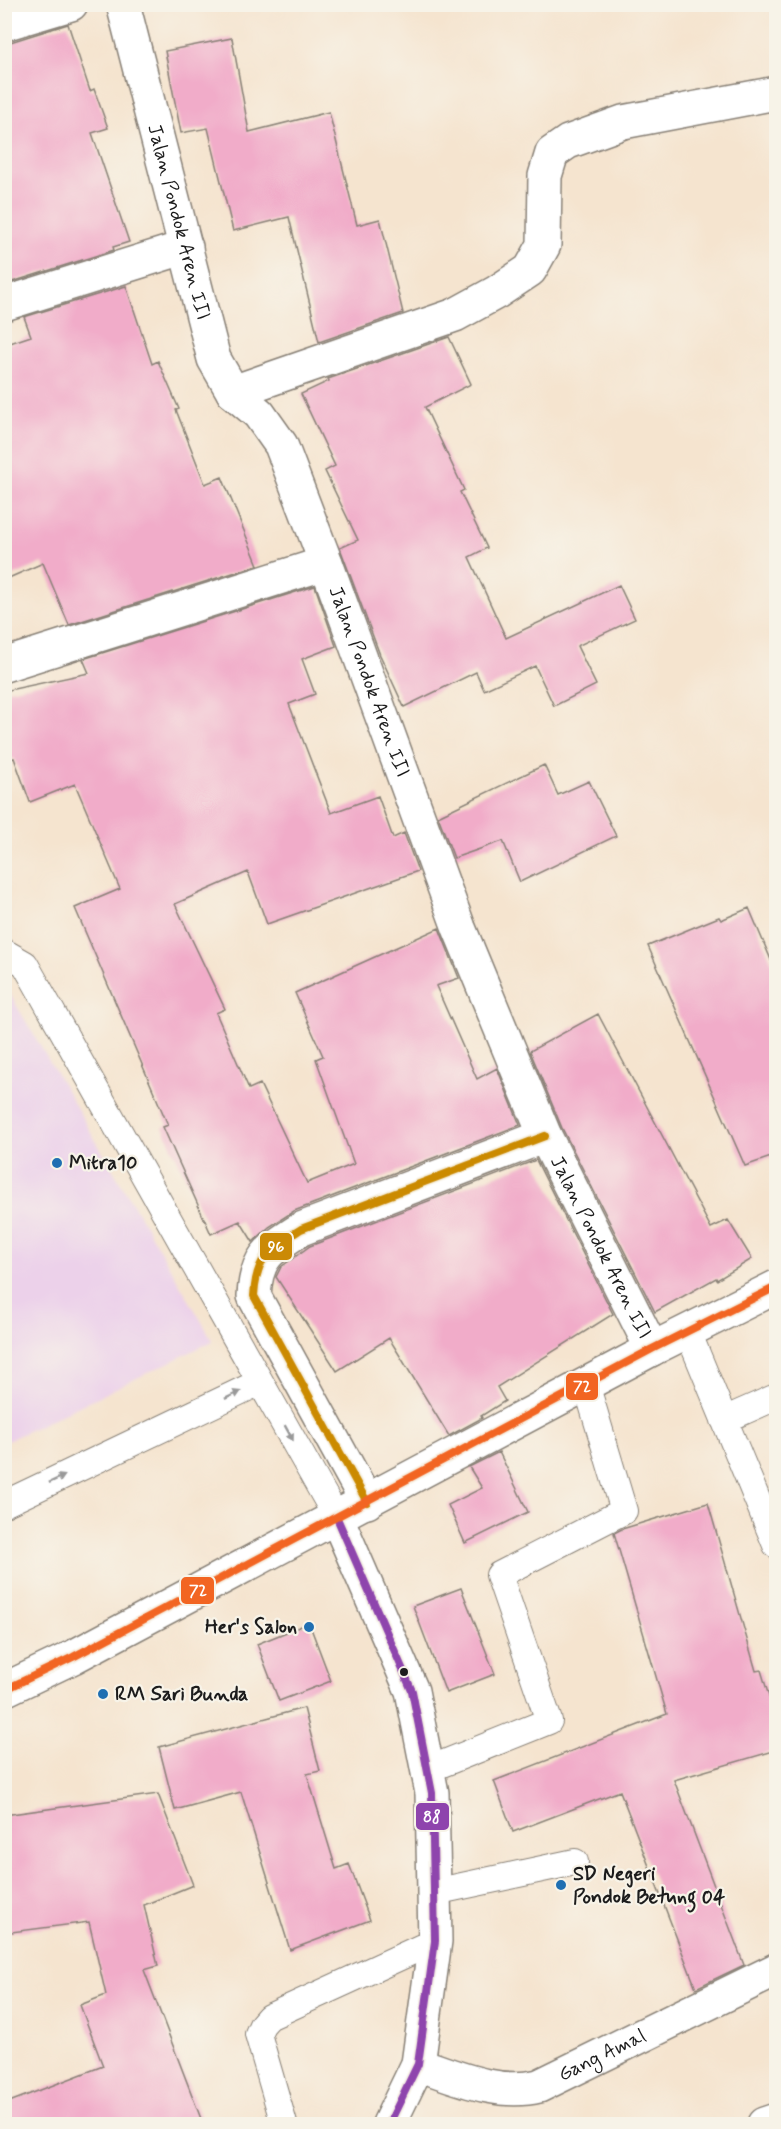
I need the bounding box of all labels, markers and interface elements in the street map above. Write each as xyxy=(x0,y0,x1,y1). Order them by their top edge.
street label: Jalan Pondok Aren III xyxy=(141,121,217,323)
street label: Jalan Pondok Aren III xyxy=(322,582,416,781)
place label: Mitra10 xyxy=(69,1150,137,1177)
street label: Jalan Pondok Aren III xyxy=(544,1151,658,1343)
marker: Mitra10 xyxy=(50,1156,64,1170)
line badge: 96 xyxy=(259,1232,293,1261)
text: 96 xyxy=(268,1237,284,1258)
line badge: 72 xyxy=(565,1372,599,1401)
text: 72 xyxy=(573,1377,591,1398)
one-way arrow xyxy=(225,1390,242,1399)
one-way arrow xyxy=(284,1425,294,1442)
one-way arrow xyxy=(49,1474,66,1483)
line badge: 72 xyxy=(180,1576,215,1605)
text: 72 xyxy=(189,1581,207,1602)
place label: Her's Salon xyxy=(205,1614,297,1641)
marker: Her's Salon xyxy=(302,1620,316,1634)
unlabelled marker xyxy=(398,1666,410,1678)
place label: RM Sari Bunda xyxy=(115,1681,248,1708)
marker: RM Sari Bunda xyxy=(96,1687,110,1701)
line badge: 88 xyxy=(415,1802,450,1831)
text: 88 xyxy=(423,1807,441,1828)
place label: SD Negeri Pondok Betung 04 xyxy=(573,1861,726,1913)
marker: SD Negeri Pondok Betung 04 xyxy=(554,1878,568,1892)
street label: Gang Amal xyxy=(554,2022,651,2088)

